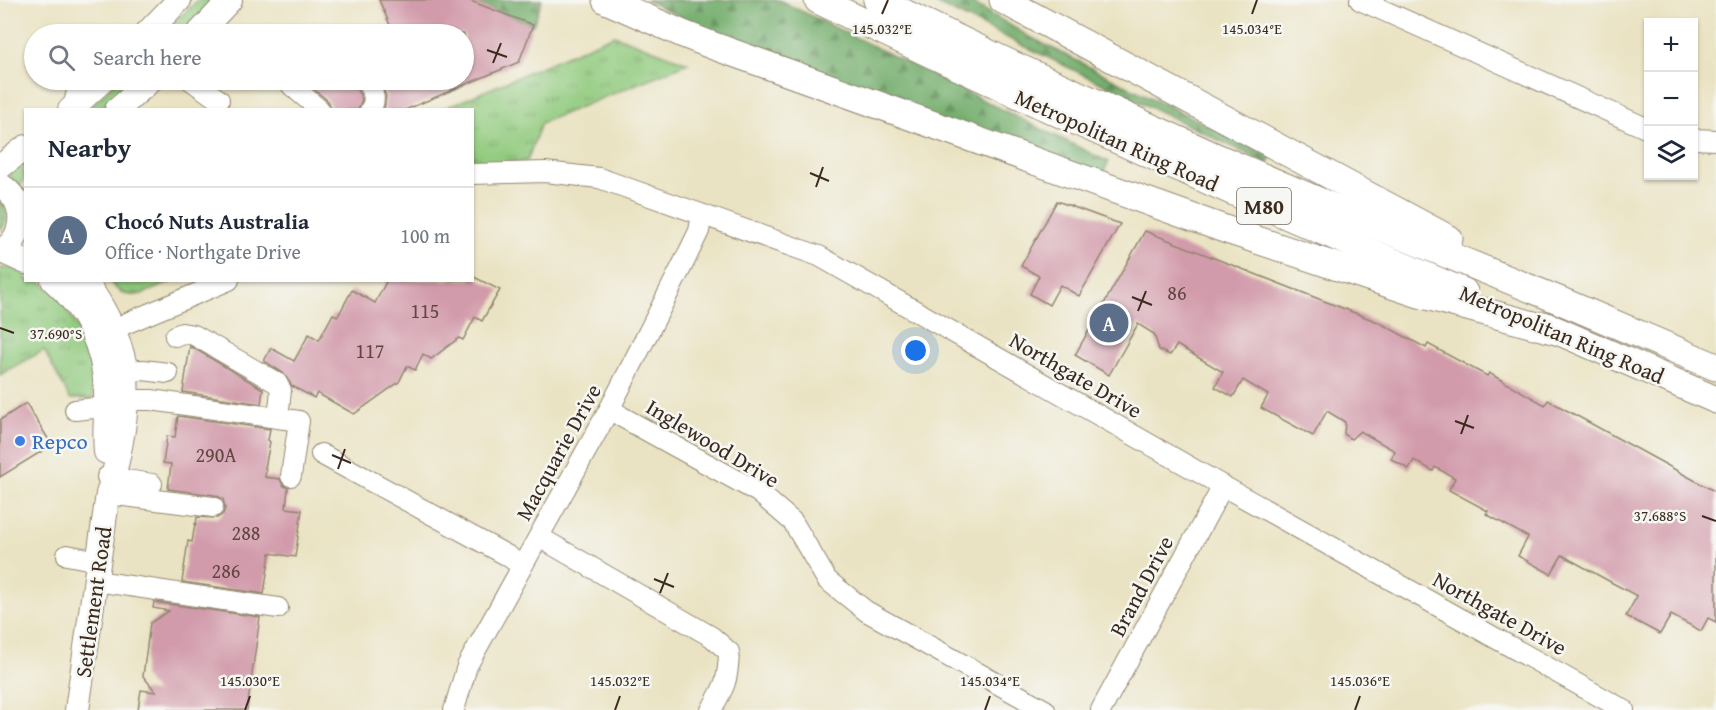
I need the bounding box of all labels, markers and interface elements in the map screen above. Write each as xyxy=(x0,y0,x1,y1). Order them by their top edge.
text: 145.032°E xyxy=(852,18,912,39)
text: 145.034°E xyxy=(1222,18,1282,39)
map controls xyxy=(1644,18,1698,180)
button: + xyxy=(1644,18,1698,72)
search box xyxy=(24,24,474,90)
icon: search xyxy=(45,41,78,74)
text: Search here xyxy=(93,41,202,73)
button: − xyxy=(1644,72,1698,126)
street label: Metropolitan Ring Road xyxy=(1010,81,1224,199)
button: layers xyxy=(1644,126,1698,180)
text: Nearby xyxy=(48,128,131,167)
road number: M80 xyxy=(1237,188,1291,224)
text: Chocó Nuts Australia xyxy=(105,205,309,237)
text: A xyxy=(61,221,74,250)
text: 100 m xyxy=(400,221,450,250)
text: Office · Northgate Drive xyxy=(105,237,301,266)
street label: Metropolitan Ring Road xyxy=(1455,276,1670,392)
house number: 86 xyxy=(1167,278,1187,307)
house number: 115 xyxy=(411,296,439,325)
pin: A xyxy=(1090,300,1128,346)
text: 37.690°S xyxy=(30,323,82,344)
street label: Northgate Drive xyxy=(1004,324,1148,426)
house number: 117 xyxy=(356,336,384,365)
your location xyxy=(901,336,930,365)
street label: Macquarie Drive xyxy=(507,378,609,526)
street label: Inglewood Drive xyxy=(640,391,786,495)
place label: Repco xyxy=(32,425,88,457)
marker: Repco xyxy=(13,434,27,448)
house number: 290A xyxy=(195,440,237,469)
text: 37.688°S xyxy=(1634,505,1686,526)
house number: 288 xyxy=(232,518,260,547)
street label: Settlement Road xyxy=(67,524,119,680)
street label: Brand Drive xyxy=(1101,530,1181,642)
house number: 286 xyxy=(212,556,240,585)
street label: Northgate Drive xyxy=(1427,563,1573,663)
text: 145.030°E xyxy=(220,670,280,691)
text: 145.032°E xyxy=(590,670,650,691)
text: 145.034°E xyxy=(960,670,1020,691)
text: 145.036°E xyxy=(1330,670,1390,691)

